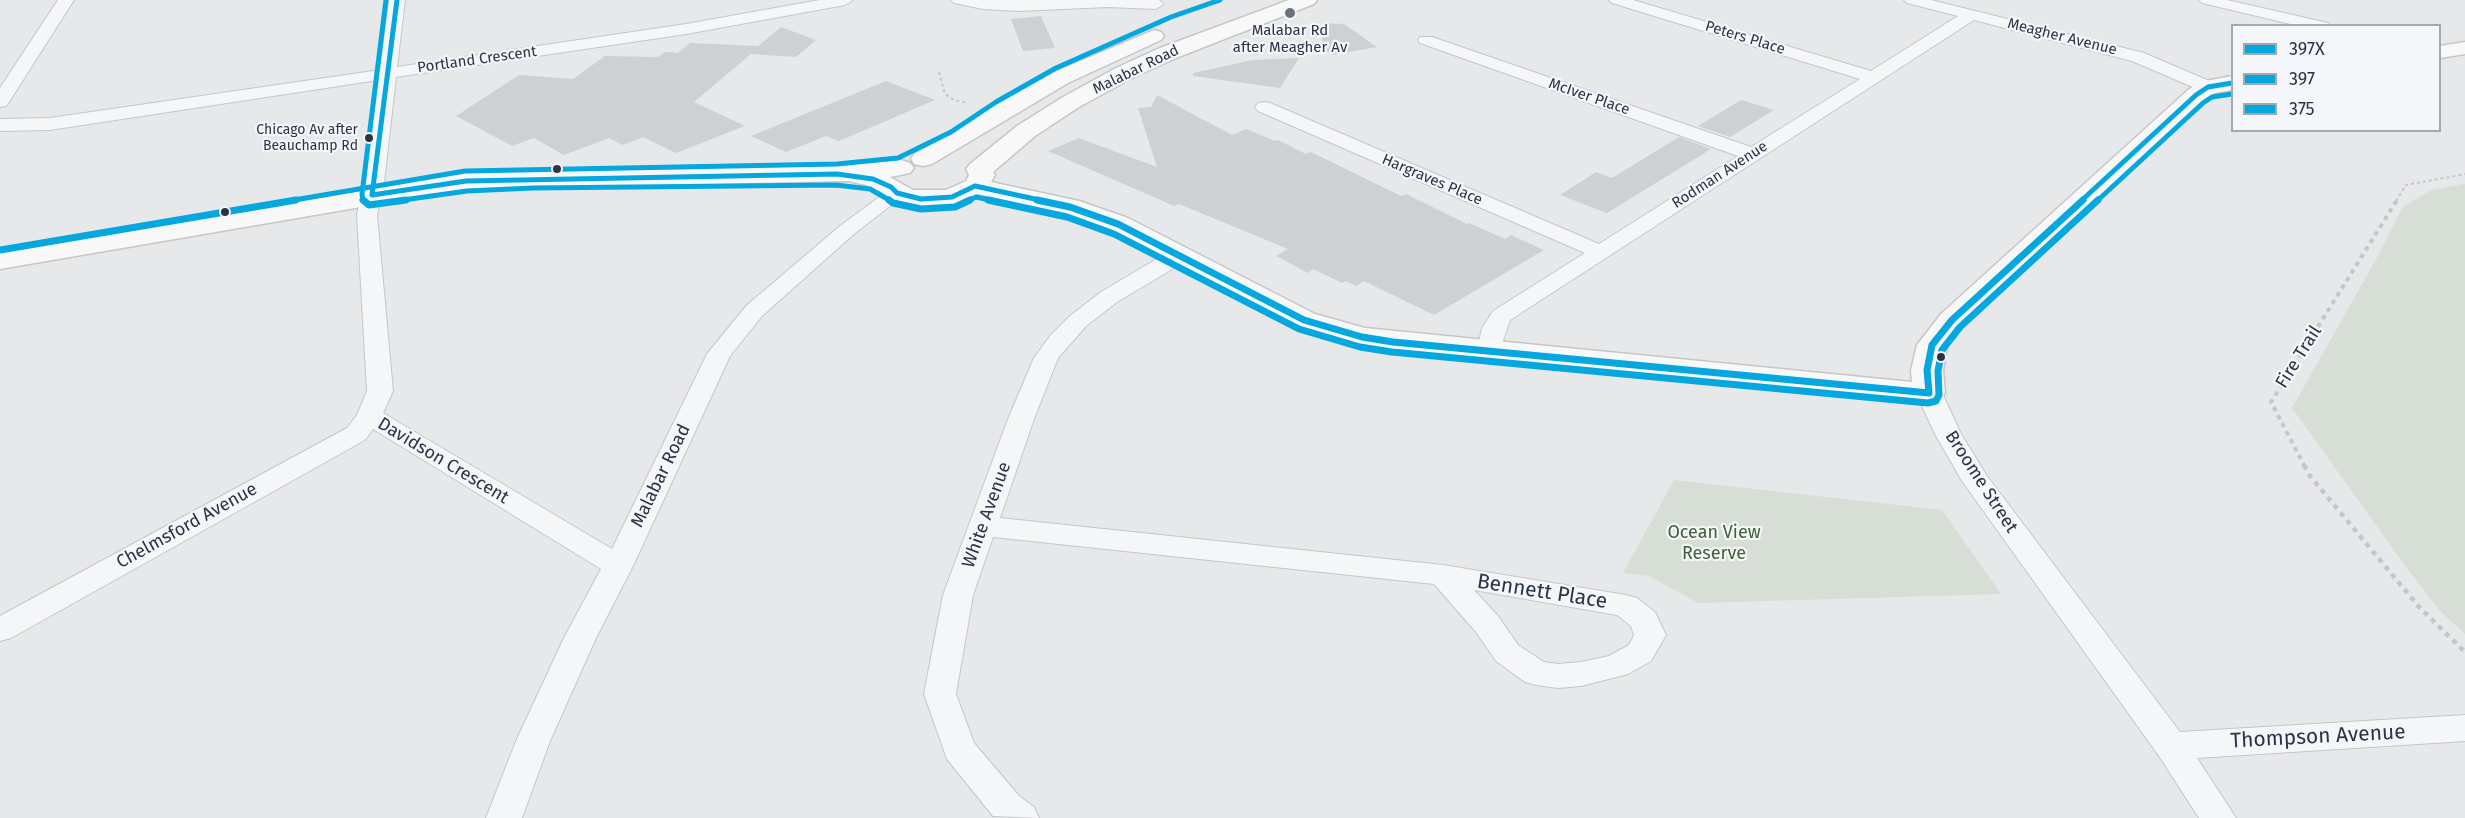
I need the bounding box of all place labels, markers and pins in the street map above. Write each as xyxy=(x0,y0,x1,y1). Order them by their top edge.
marker: Malabar Rd after Meagher Av xyxy=(1283,6,1297,20)
place label: Malabar Rd after Meagher Av xyxy=(1233,22,1347,57)
place label: Chicago Av after Beauchamp Rd xyxy=(256,122,358,154)
marker: Chicago Av after Beauchamp Rd xyxy=(363,132,375,144)
unlabelled marker xyxy=(551,163,563,175)
unlabelled marker xyxy=(219,206,231,218)
unlabelled marker xyxy=(1935,351,1947,363)

